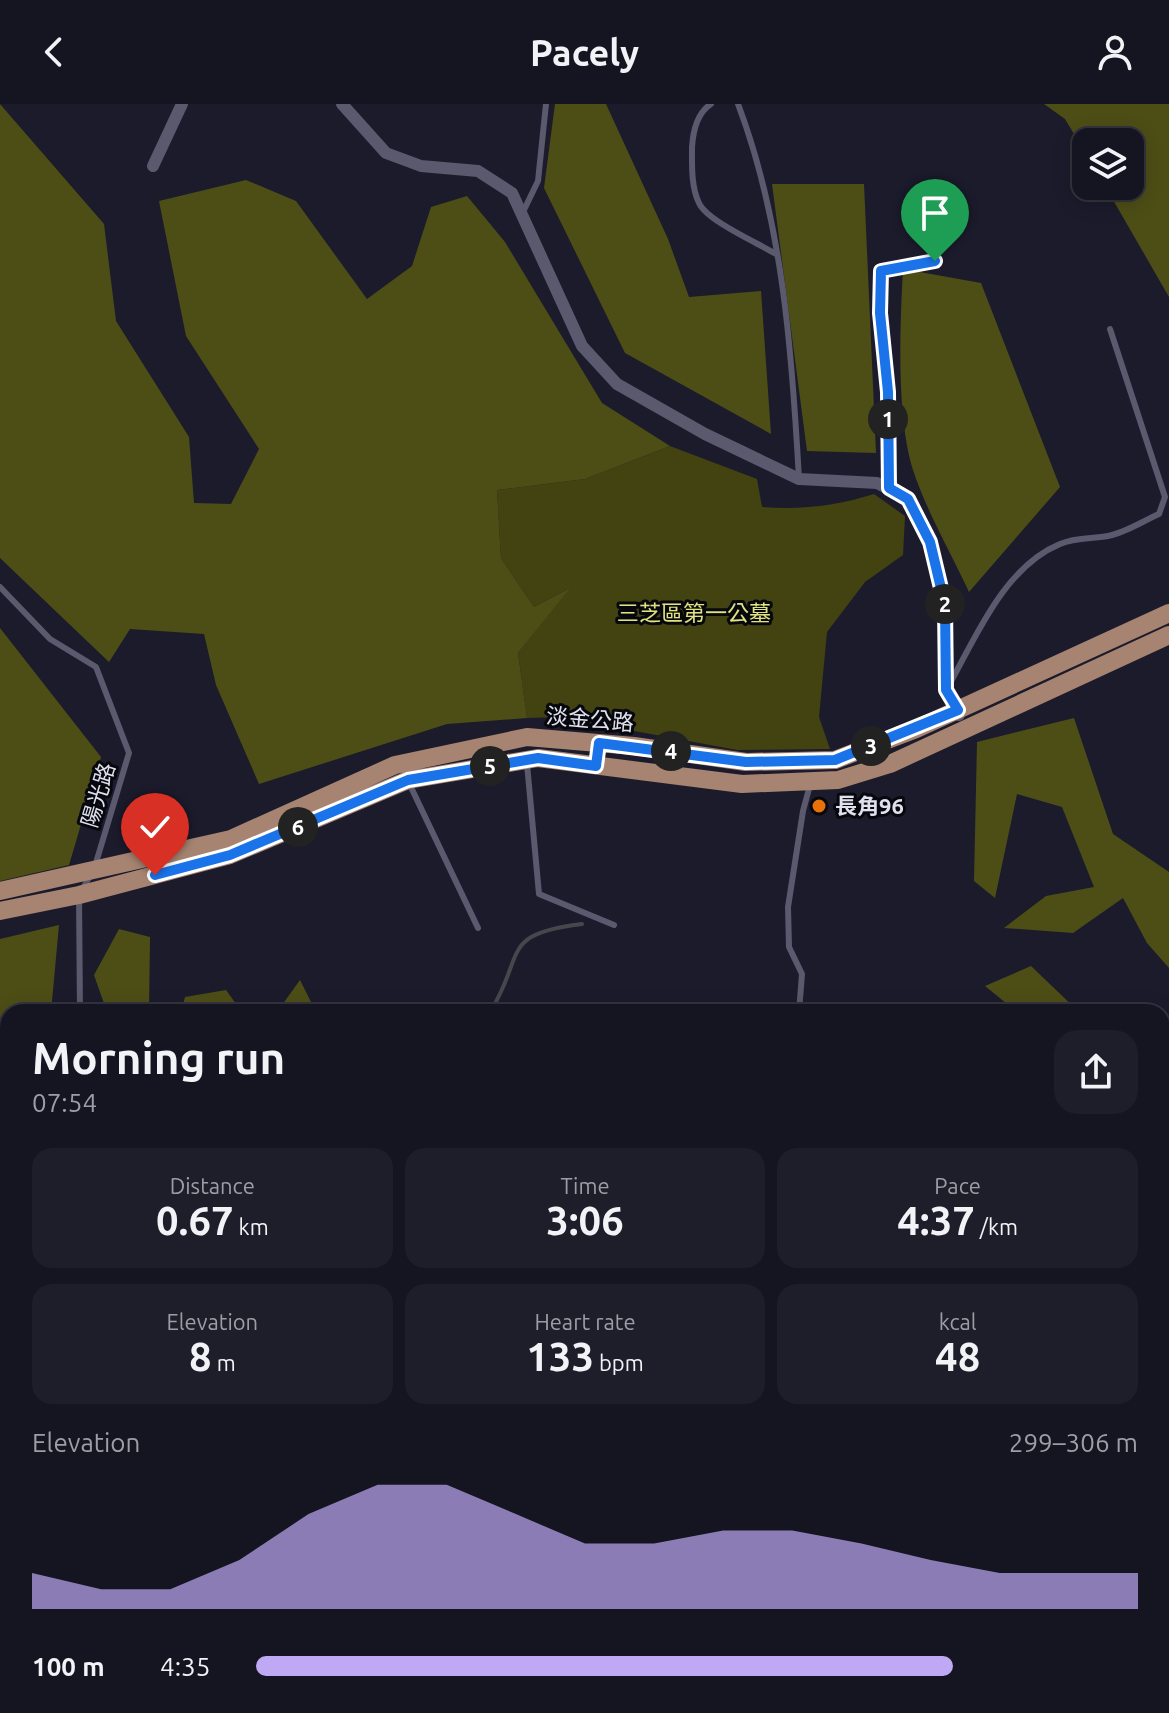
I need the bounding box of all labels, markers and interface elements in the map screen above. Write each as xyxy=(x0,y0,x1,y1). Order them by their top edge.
icon: back xyxy=(32,30,76,74)
icon: person xyxy=(1093,30,1137,74)
text: Pacely xyxy=(530,32,639,73)
map controls xyxy=(1072,128,1144,200)
button: layers xyxy=(1072,128,1144,200)
pin xyxy=(901,179,969,261)
icon: arrive xyxy=(913,191,957,235)
pin: 1 xyxy=(868,399,908,439)
text: 1 xyxy=(882,406,894,431)
pin: 2 xyxy=(925,584,965,624)
text: 2 xyxy=(939,591,951,616)
park label: 三芝區第一公墓 xyxy=(617,600,771,625)
street label: 淡金公路 xyxy=(545,702,635,735)
pin: 3 xyxy=(851,726,891,766)
pin: 4 xyxy=(651,731,691,771)
text: 3 xyxy=(865,733,877,758)
text: 4 xyxy=(665,738,677,763)
pin: 5 xyxy=(470,746,510,786)
text: 5 xyxy=(484,753,496,778)
street label: 陽光路 xyxy=(76,760,119,830)
pin xyxy=(121,793,189,875)
place label: 長角96 xyxy=(835,793,904,818)
marker: 長角96 xyxy=(810,797,828,815)
icon: check xyxy=(133,805,177,849)
pin: 6 xyxy=(278,807,318,847)
text: 6 xyxy=(292,814,304,839)
button: share xyxy=(1054,1030,1138,1114)
text: Morning run xyxy=(32,1033,285,1082)
text: 07:54 xyxy=(32,1088,97,1117)
text: Distance xyxy=(170,1173,255,1198)
text: Time xyxy=(560,1173,610,1198)
text: Pace xyxy=(934,1173,981,1198)
text: 0.67 xyxy=(156,1198,234,1243)
text: 3:06 xyxy=(546,1198,624,1243)
text: 4:37 xyxy=(897,1198,975,1243)
text: km xyxy=(234,1214,269,1239)
text: /km xyxy=(975,1214,1018,1239)
text: Elevation xyxy=(166,1309,258,1334)
text: Heart rate xyxy=(534,1309,636,1334)
text: kcal xyxy=(939,1309,977,1334)
text: 8 xyxy=(189,1334,212,1379)
text: 133 xyxy=(526,1334,594,1379)
text: 48 xyxy=(935,1334,980,1379)
text: m xyxy=(212,1350,236,1375)
text: bpm xyxy=(594,1350,644,1375)
text: Elevation xyxy=(32,1428,140,1457)
text: 299–306 m xyxy=(1009,1428,1138,1457)
text: 100 m xyxy=(32,1652,105,1681)
text: 4:35 xyxy=(160,1652,210,1681)

